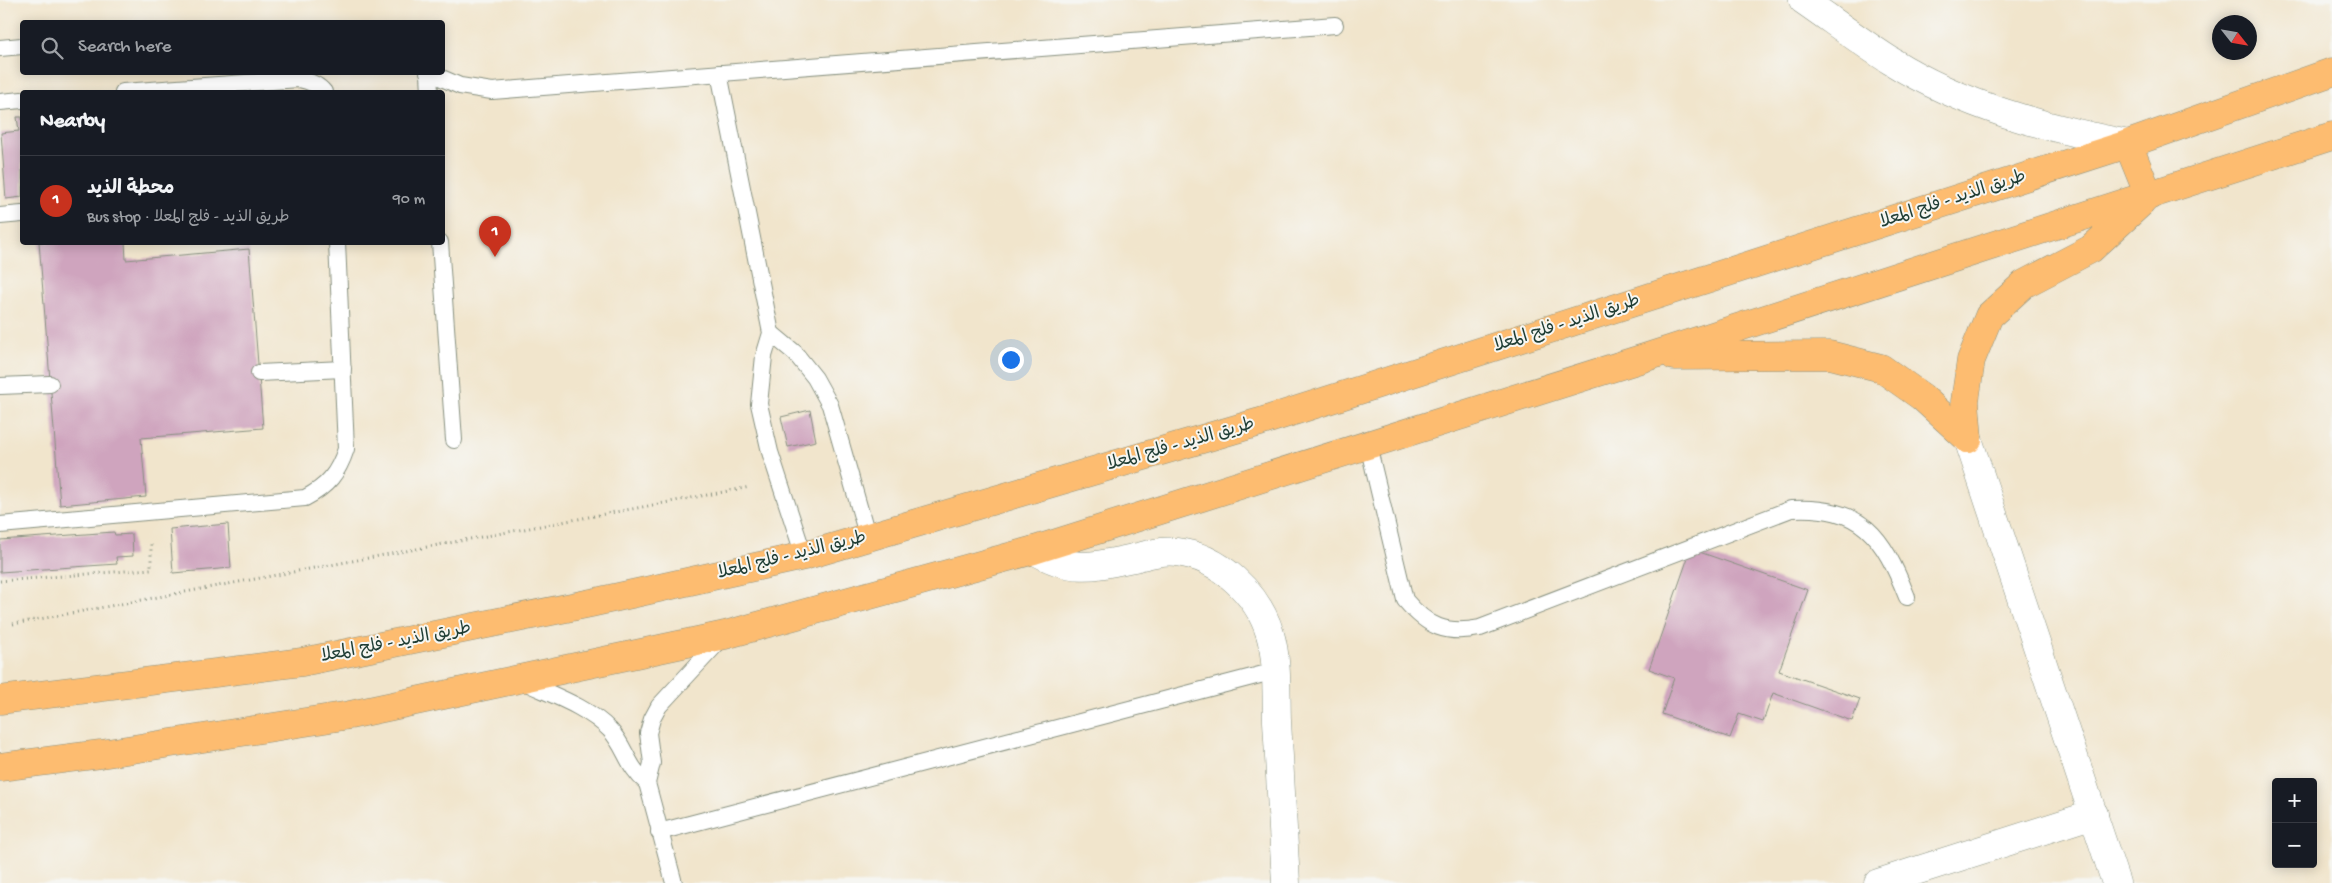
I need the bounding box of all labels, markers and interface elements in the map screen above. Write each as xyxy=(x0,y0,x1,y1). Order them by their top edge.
north arrow xyxy=(2212,15,2257,60)
search box xyxy=(20,20,445,75)
icon: search xyxy=(38,34,66,62)
text: Search here xyxy=(78,36,172,59)
text: Nearby xyxy=(40,110,105,135)
street label: طريق الذيد - فلج المعلا xyxy=(1877,166,2029,234)
text: محطة الذيد xyxy=(87,178,174,201)
text: 1 xyxy=(53,191,59,210)
text: 90 m xyxy=(393,191,425,210)
text: Bus stop · طريق الذيد - فلج المعلا xyxy=(87,209,289,228)
pin: 1 xyxy=(479,216,511,257)
street label: طريق الذيد - فلج المعلا xyxy=(1491,290,1643,358)
your location xyxy=(998,347,1024,373)
street label: طريق الذيد - فلج المعلا xyxy=(1105,414,1257,476)
street label: طريق الذيد - فلج المعلا xyxy=(715,527,869,585)
street label: طريق الذيد - فلج المعلا xyxy=(319,618,473,668)
map controls xyxy=(2272,778,2317,868)
button: + xyxy=(2272,778,2317,823)
button: − xyxy=(2272,823,2317,868)

